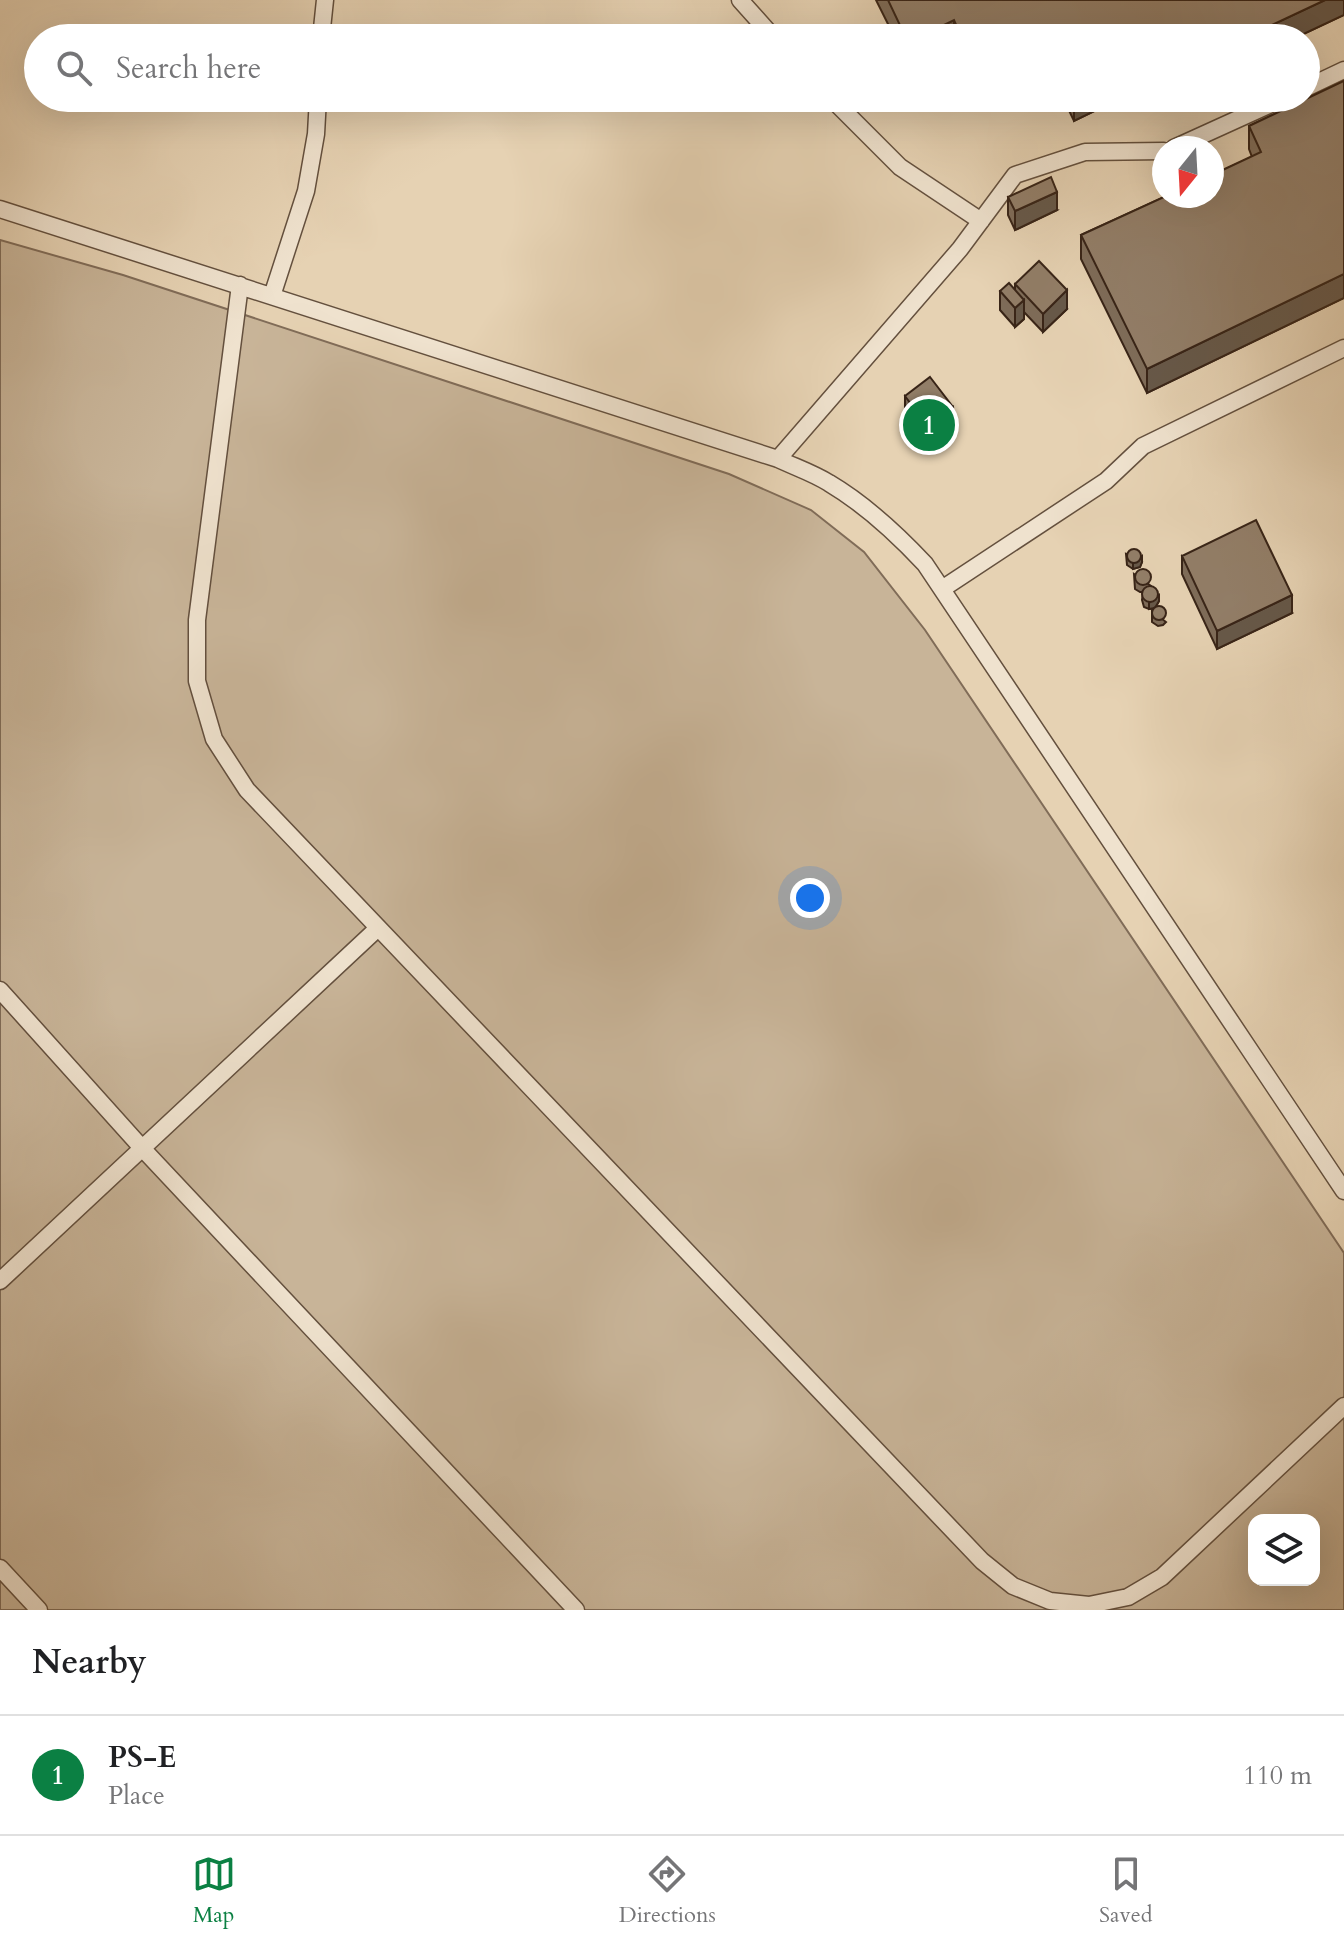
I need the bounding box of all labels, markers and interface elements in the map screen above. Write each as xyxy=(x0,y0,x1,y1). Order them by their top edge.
search box xyxy=(24,24,1320,112)
icon: search xyxy=(52,46,96,90)
text: Search here xyxy=(116,48,261,89)
north arrow xyxy=(1152,136,1224,208)
pin: 1 xyxy=(903,395,955,455)
your location xyxy=(790,878,830,918)
map controls xyxy=(1248,1514,1320,1586)
button: layers xyxy=(1248,1514,1320,1586)
text: Nearby xyxy=(32,1639,147,1685)
text: PS-E xyxy=(108,1737,176,1778)
text: 1 xyxy=(51,1758,65,1793)
text: 110 m xyxy=(1243,1758,1312,1793)
text: Place xyxy=(108,1778,165,1813)
tab: Map xyxy=(192,1852,236,1930)
tab: Directions xyxy=(619,1852,716,1930)
tab: Saved xyxy=(1099,1852,1152,1930)

